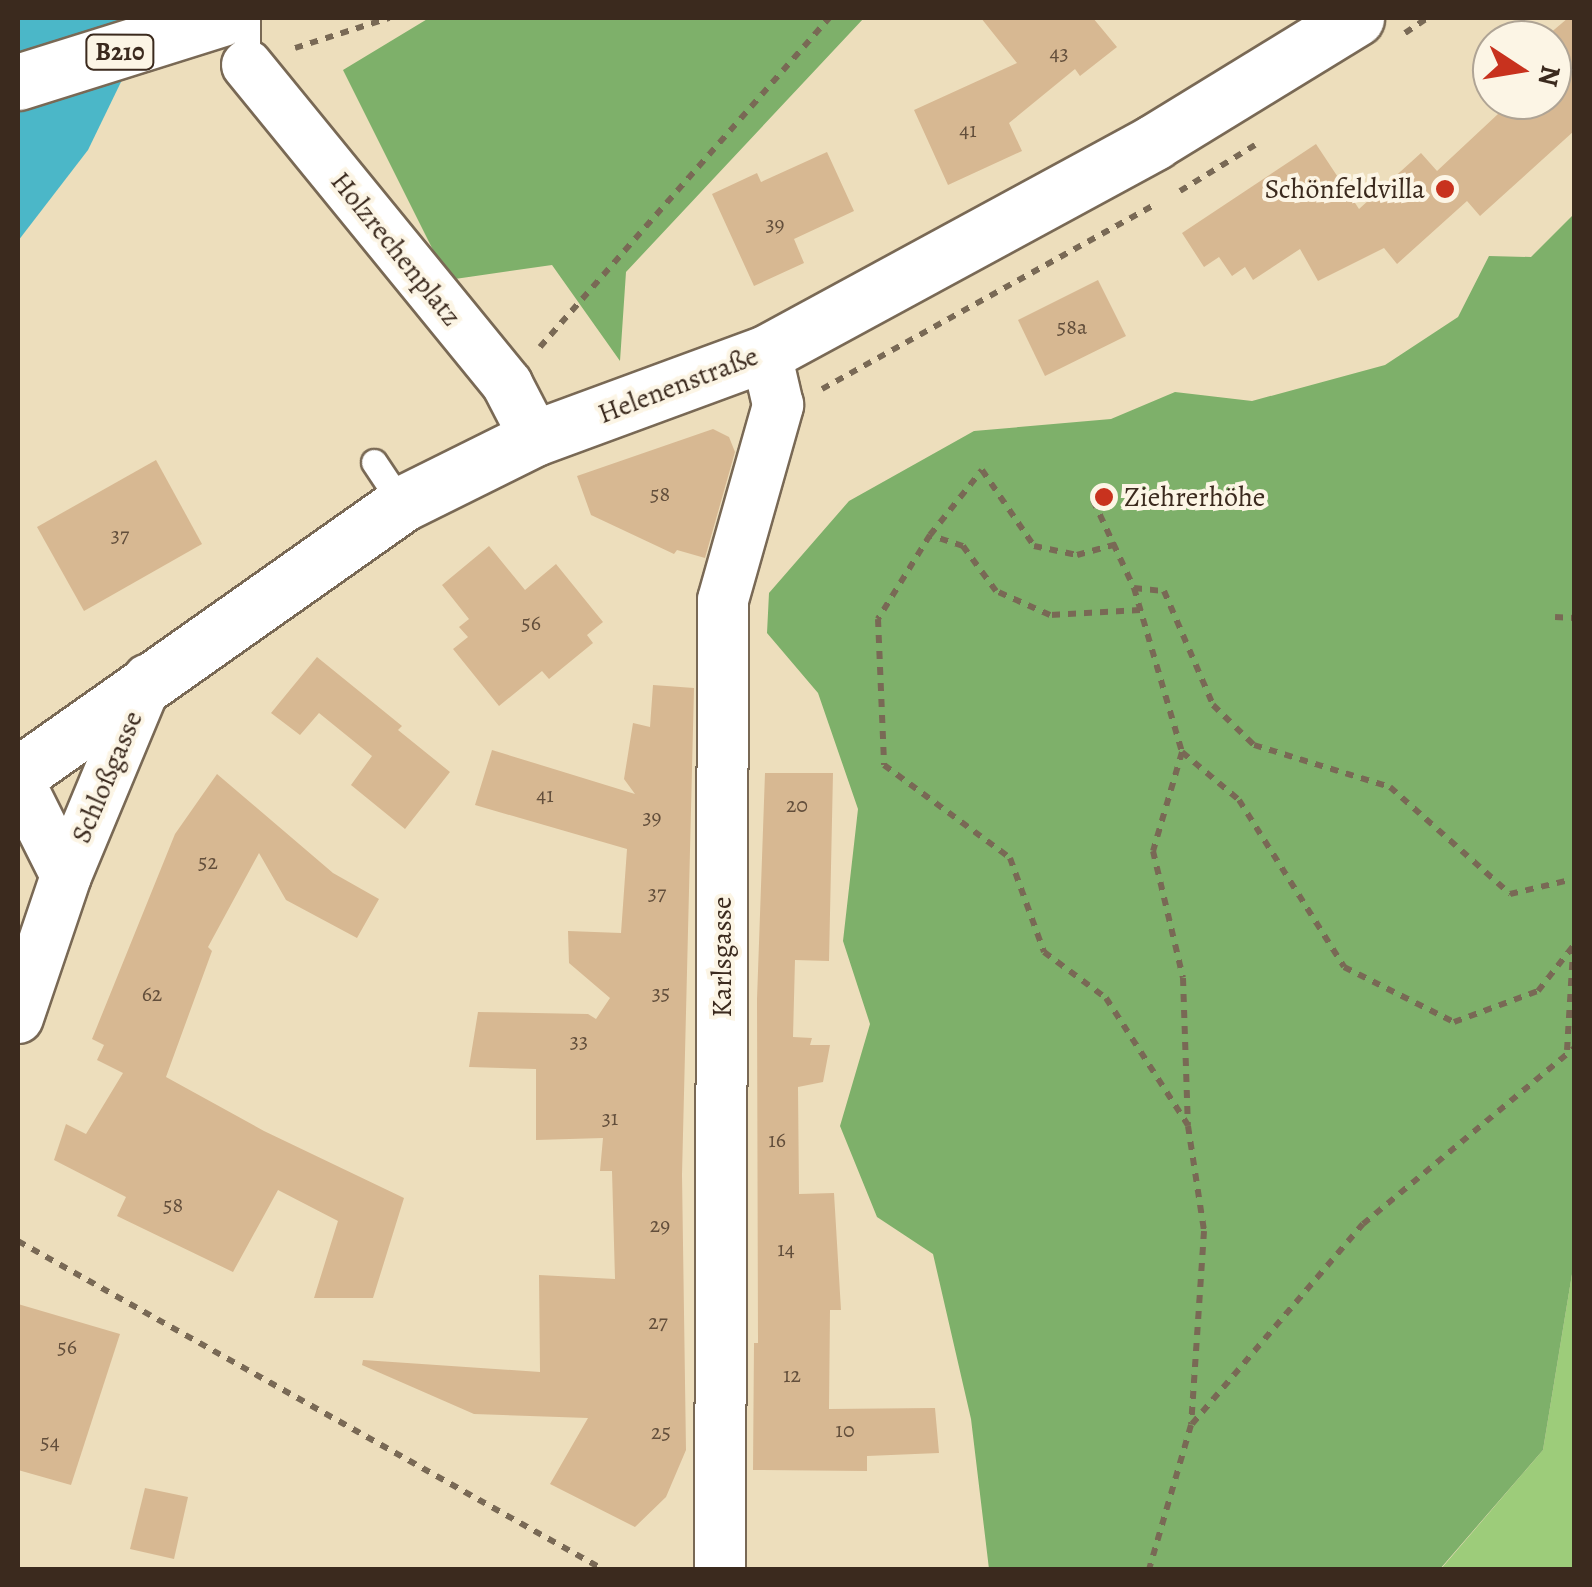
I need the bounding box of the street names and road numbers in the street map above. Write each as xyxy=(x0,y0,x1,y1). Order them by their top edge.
road number: B210 xyxy=(85,32,155,72)
street label: Holzrechenplatz xyxy=(324,165,468,333)
street label: Helenenstraße xyxy=(593,339,763,431)
street label: Schloßgasse xyxy=(64,706,150,848)
street label: Karlsgasse xyxy=(705,897,739,1017)

